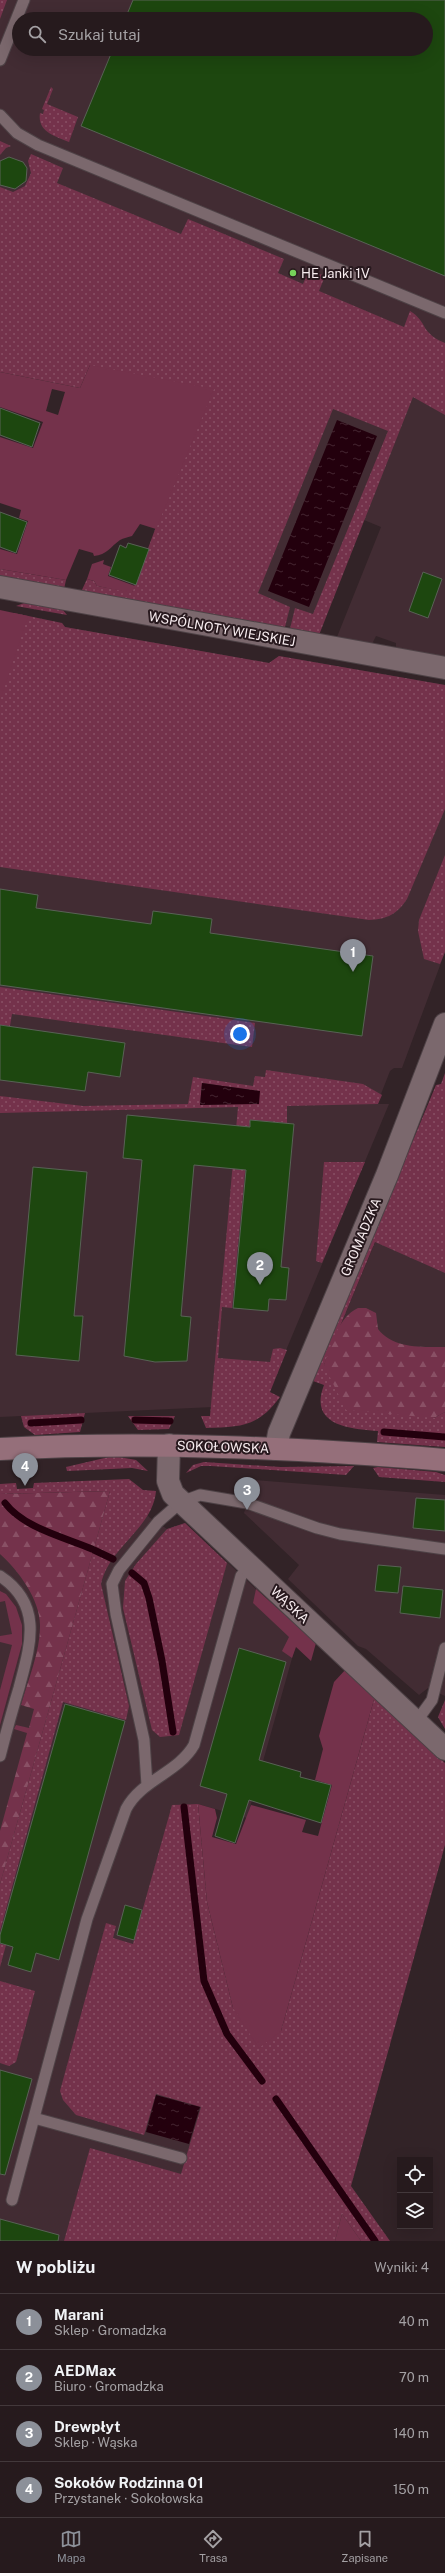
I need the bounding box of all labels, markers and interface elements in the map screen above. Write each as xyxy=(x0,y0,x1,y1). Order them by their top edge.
search box xyxy=(12,12,433,56)
icon: search xyxy=(26,23,48,45)
text: Szukaj tutaj xyxy=(58,26,141,43)
place label: HE Janki 1V xyxy=(301,266,370,281)
marker: HE Janki 1V xyxy=(288,268,298,278)
street label: WSPÓLNOTY WIEJSKIEJ xyxy=(148,608,297,649)
pin: 1 xyxy=(340,939,366,972)
your location xyxy=(230,1024,250,1044)
street label: GROMADZKA xyxy=(338,1196,384,1278)
pin: 2 xyxy=(247,1252,273,1285)
street label: SOKOŁOWSKA xyxy=(177,1438,269,1456)
pin: 4 xyxy=(12,1453,38,1486)
pin: 3 xyxy=(234,1477,260,1510)
street label: WĄSKA xyxy=(268,1584,312,1626)
map controls xyxy=(397,2157,433,2229)
button: locate xyxy=(397,2157,433,2193)
button: layers xyxy=(397,2193,433,2229)
text: W pobliżu xyxy=(16,2257,95,2277)
text: Wyniki: 4 xyxy=(374,2260,429,2275)
text: Marani xyxy=(54,2306,104,2323)
text: 1 xyxy=(26,2314,32,2329)
text: 40 m xyxy=(398,2314,429,2329)
text: Sklep · Gromadzka xyxy=(54,2323,166,2338)
text: AEDMax xyxy=(54,2362,116,2379)
text: 2 xyxy=(25,2370,33,2385)
text: 70 m xyxy=(399,2370,429,2385)
text: Biuro · Gromadzka xyxy=(54,2379,164,2394)
text: Drewpłyt xyxy=(54,2418,121,2435)
text: 3 xyxy=(25,2426,33,2441)
text: 140 m xyxy=(393,2426,429,2441)
text: Sklep · Wąska xyxy=(54,2435,137,2450)
text: Sokołów Rodzinna 01 xyxy=(54,2474,204,2491)
text: 4 xyxy=(25,2482,33,2497)
text: 150 m xyxy=(393,2482,429,2497)
text: Przystanek · Sokołowska xyxy=(54,2491,203,2506)
tab: Mapa xyxy=(57,2528,85,2564)
tab: Trasa xyxy=(199,2528,227,2564)
tab: Zapisane xyxy=(341,2528,388,2564)

